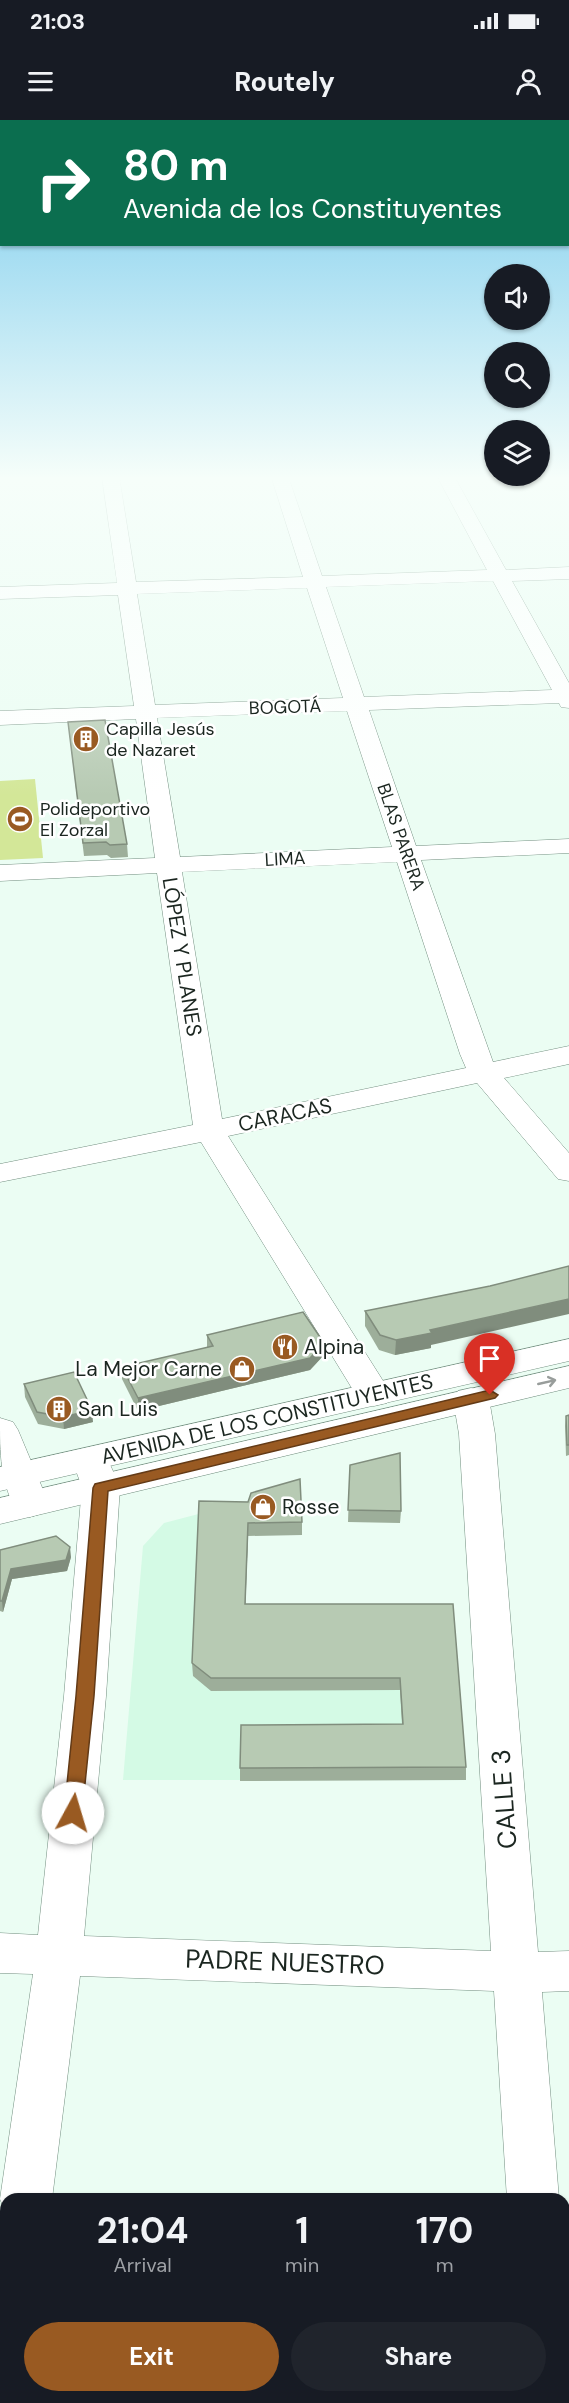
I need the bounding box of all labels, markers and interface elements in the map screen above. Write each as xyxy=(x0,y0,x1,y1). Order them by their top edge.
text: 21:03 xyxy=(30,7,85,36)
text: Routely xyxy=(234,64,335,99)
icon: menu xyxy=(24,65,57,98)
icon: person xyxy=(512,65,545,98)
text: 80 m xyxy=(123,138,229,193)
icon: right xyxy=(24,144,102,222)
text: Avenida de los Constituyentes xyxy=(123,191,502,226)
map controls xyxy=(484,264,550,486)
button: sound xyxy=(484,264,550,330)
button: search xyxy=(484,342,550,408)
button: layers xyxy=(484,420,550,486)
street label: BOGOTÁ xyxy=(248,694,322,720)
place label: Capilla Jesús de Nazaret xyxy=(106,717,215,762)
building icon: Capilla Jesús de Nazaret xyxy=(71,724,101,754)
street label: BLAS PARERA xyxy=(371,780,431,894)
place label: Polideportivo El Zorzal xyxy=(40,797,150,842)
sports icon: Polideportivo El Zorzal xyxy=(5,804,35,834)
street label: LIMA xyxy=(264,846,306,872)
street label: LÓPEZ Y PLANES xyxy=(156,876,208,1038)
street label: CARACAS xyxy=(236,1091,334,1139)
restaurant icon: Alpina xyxy=(270,1332,300,1362)
place label: Alpina xyxy=(304,1333,364,1361)
pin xyxy=(464,1333,515,1395)
icon: arrive xyxy=(473,1342,506,1375)
shop icon: La Mejor Carne xyxy=(227,1354,257,1384)
place label: La Mejor Carne xyxy=(75,1355,222,1383)
street label: AVENIDA DE LOS CONSTITUYENTES xyxy=(98,1367,436,1471)
one-way arrow xyxy=(538,1375,557,1387)
building icon: San Luis xyxy=(44,1394,74,1424)
place label: San Luis xyxy=(78,1395,158,1423)
shop icon: Rosse xyxy=(248,1492,278,1522)
place label: Rosse xyxy=(282,1493,339,1521)
street label: CALLE 3 xyxy=(484,1748,524,1850)
position arrow xyxy=(41,1781,105,1845)
street label: PADRE NUESTRO xyxy=(185,1942,385,1982)
text: 21:04 xyxy=(97,2207,188,2254)
text: 1 xyxy=(296,2207,309,2254)
text: 170 xyxy=(416,2207,473,2254)
text: Arrival xyxy=(113,2252,172,2278)
text: min xyxy=(285,2252,319,2278)
text: m xyxy=(436,2252,453,2278)
button: Exit xyxy=(24,2322,279,2391)
button: Share xyxy=(291,2322,546,2391)

